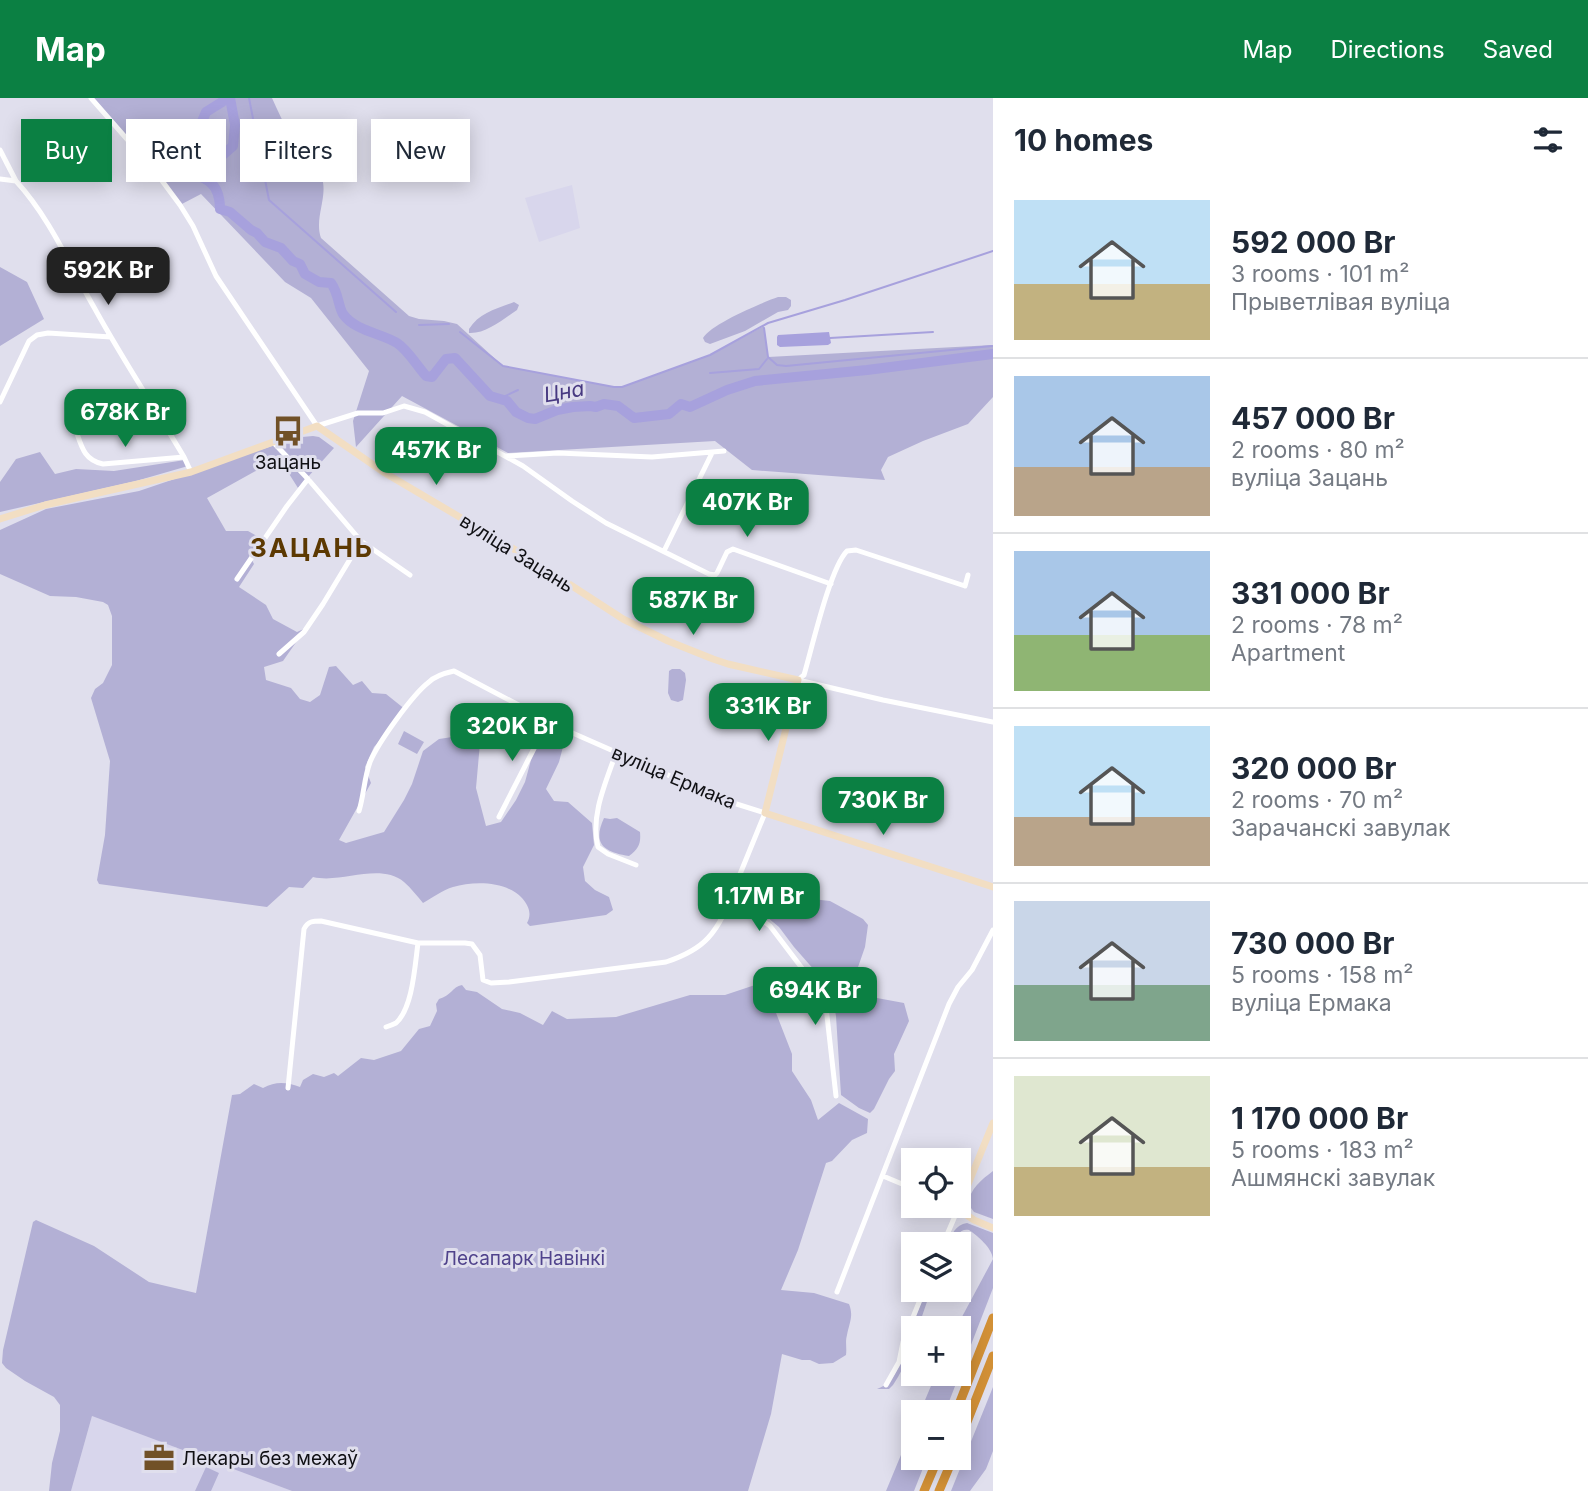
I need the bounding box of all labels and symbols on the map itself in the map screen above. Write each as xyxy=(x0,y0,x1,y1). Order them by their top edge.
pin: 592K Br xyxy=(43,248,173,307)
water label: Цна xyxy=(542,376,586,407)
pin: 678K Br xyxy=(60,390,190,449)
bus stop icon: Зацань xyxy=(271,414,305,448)
pin: 457K Br xyxy=(371,428,501,487)
place label: Зацань xyxy=(255,451,321,474)
pin: 407K Br xyxy=(682,480,812,539)
street label: вуліца Зацань xyxy=(456,509,578,598)
district label: ЗАЦАНЬ xyxy=(250,532,374,563)
pin: 587K Br xyxy=(628,578,758,637)
pin: 331K Br xyxy=(703,684,833,743)
pin: 320K Br xyxy=(447,704,577,763)
street label: вуліца Ермака xyxy=(608,741,739,814)
pin: 730K Br xyxy=(818,778,948,837)
pin: 1.17M Br xyxy=(687,874,831,933)
pin: 694K Br xyxy=(750,968,880,1027)
park label: Лесапарк Навінкі xyxy=(443,1247,605,1270)
office icon: Лекары без межаў xyxy=(142,1441,176,1475)
place label: Лекары без межаў xyxy=(182,1447,358,1470)

